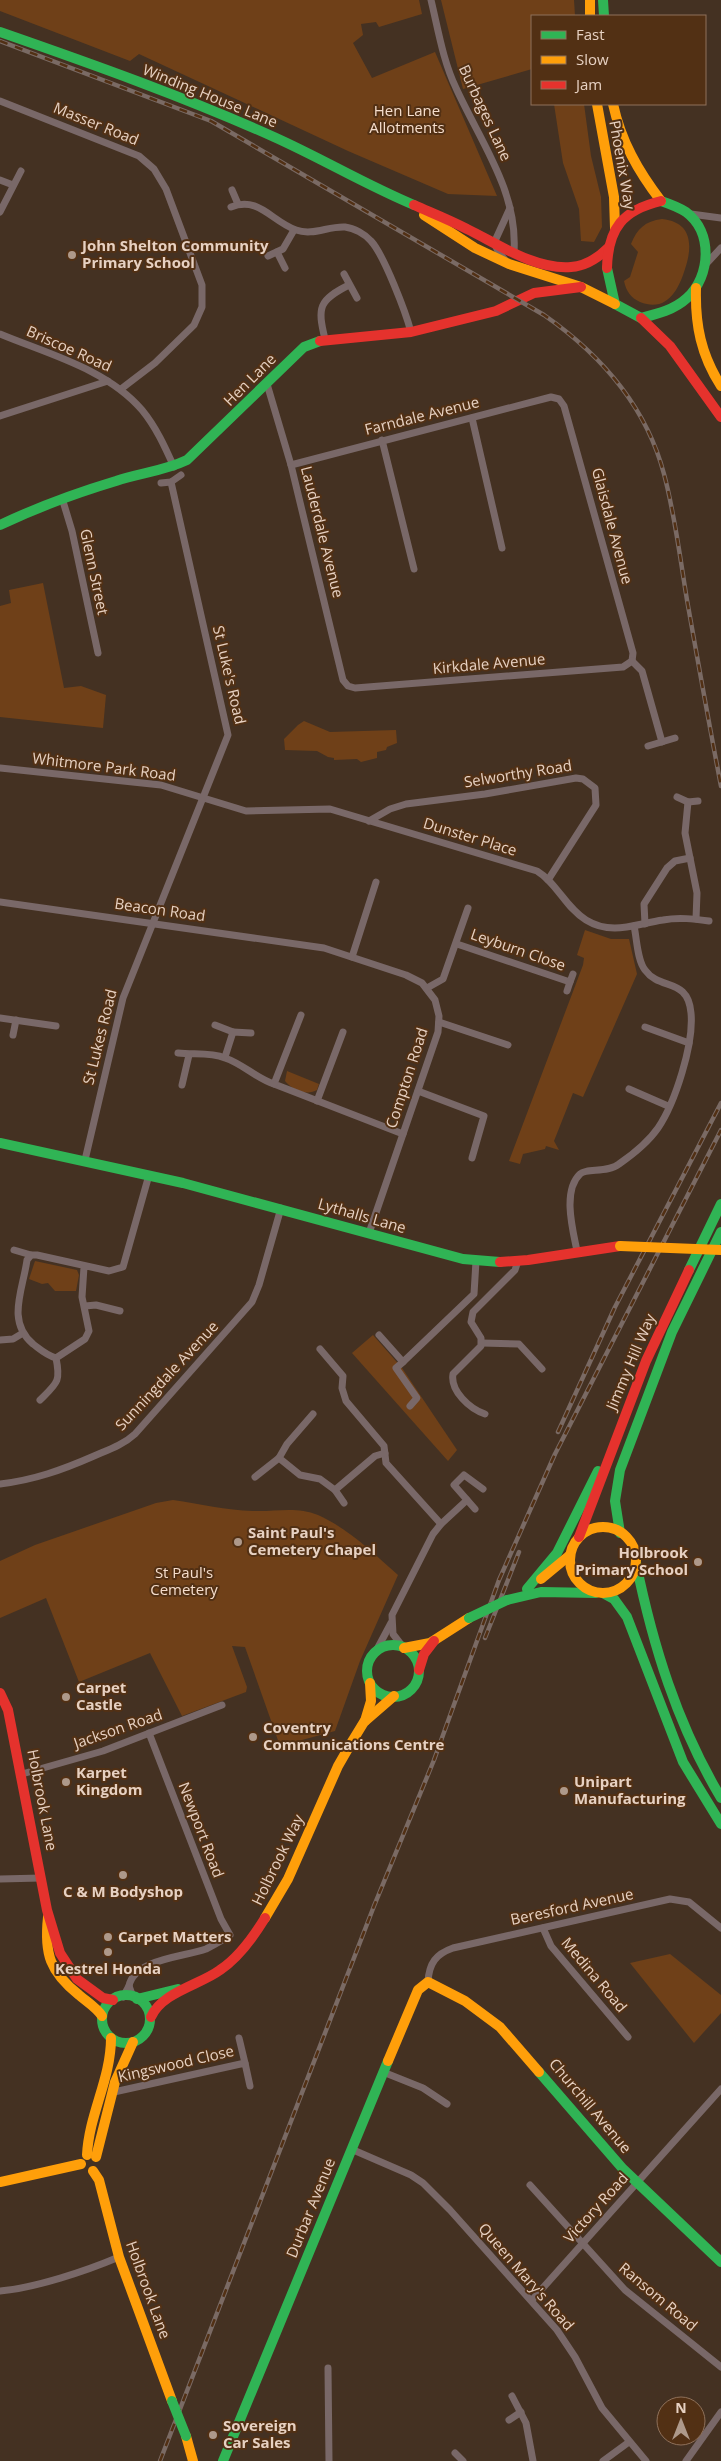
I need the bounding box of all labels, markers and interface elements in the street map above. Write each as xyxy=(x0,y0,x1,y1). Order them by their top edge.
legend xyxy=(531,15,706,105)
text: Fast xyxy=(576,24,605,44)
text: Slow xyxy=(576,49,609,69)
street label: Winding House Lane xyxy=(140,59,281,131)
street label: Burbages Lane xyxy=(455,61,517,164)
text: Jam xyxy=(574,74,602,94)
street label: Masser Road xyxy=(51,97,142,149)
park label: Hen Lane Allotments xyxy=(369,100,445,137)
street label: Phoenix Way xyxy=(605,119,641,211)
place label: John Shelton Community Primary School xyxy=(80,235,269,272)
marker: John Shelton Community Primary School xyxy=(66,249,78,261)
street label: Briscoe Road xyxy=(24,320,115,376)
street label: Hen Lane xyxy=(219,349,280,410)
street label: Farndale Avenue xyxy=(362,391,481,439)
street label: Lauderdale Avenue xyxy=(297,464,349,600)
street label: Glaisdale Avenue xyxy=(588,465,638,586)
street label: Glenn Street xyxy=(76,527,114,617)
street label: St Luke's Road xyxy=(209,623,251,726)
street label: Kirkdale Avenue xyxy=(432,648,546,678)
street label: Whitmore Park Road xyxy=(31,747,177,785)
street label: Selworthy Road xyxy=(462,755,573,791)
street label: Dunster Place xyxy=(421,812,520,860)
street label: Beacon Road xyxy=(113,893,207,925)
street label: Leyburn Close xyxy=(468,923,568,975)
street label: St Lukes Road xyxy=(78,987,121,1087)
street label: Compton Road xyxy=(380,1025,432,1131)
street label: Lythalls Lane xyxy=(316,1193,409,1237)
street label: Jimmy Hill Way xyxy=(600,1310,660,1415)
street label: Sunningdale Avenue xyxy=(110,1316,222,1434)
place label: Saint Paul's Cemetery Chapel xyxy=(248,1522,376,1559)
marker: Saint Paul's Cemetery Chapel xyxy=(232,1536,244,1548)
place label: Holbrook Primary School xyxy=(575,1542,689,1579)
marker: Holbrook Primary School xyxy=(692,1556,704,1568)
park label: St Paul's Cemetery xyxy=(150,1562,218,1599)
place label: Carpet Castle xyxy=(76,1677,127,1714)
marker: Carpet Castle xyxy=(60,1691,72,1703)
street label: Jackson Road xyxy=(69,1704,165,1753)
place label: Coventry Communications Centre xyxy=(263,1717,445,1754)
marker: Coventry Communications Centre xyxy=(247,1731,259,1743)
street label: Holbrook Lane xyxy=(23,1747,63,1852)
place label: Karpet Kingdom xyxy=(76,1762,142,1799)
place label: Unipart Manufacturing xyxy=(574,1771,686,1808)
marker: Karpet Kingdom xyxy=(60,1776,72,1788)
street label: Newport Road xyxy=(175,1779,229,1880)
marker: Unipart Manufacturing xyxy=(558,1785,570,1797)
street label: Holbrook Way xyxy=(246,1810,308,1908)
marker: C & M Bodyshop xyxy=(117,1869,129,1881)
place label: C & M Bodyshop xyxy=(63,1881,183,1901)
street label: Beresford Avenue xyxy=(508,1883,635,1929)
place label: Carpet Matters xyxy=(118,1926,232,1946)
marker: Carpet Matters xyxy=(102,1931,114,1943)
street label: Medina Road xyxy=(558,1933,632,2016)
marker: Kestrel Honda xyxy=(102,1946,114,1958)
place label: Kestrel Honda xyxy=(55,1958,161,1978)
street label: Kingswood Close xyxy=(116,2040,236,2086)
street label: Churchill Avenue xyxy=(545,2054,636,2157)
street label: Durbar Avenue xyxy=(281,2155,339,2261)
street label: Victory Road xyxy=(559,2168,632,2247)
street label: Queen Mary's Road xyxy=(474,2218,579,2334)
street label: Holbrook Lane xyxy=(122,2238,176,2341)
street label: Ransom Road xyxy=(615,2258,702,2335)
north arrow xyxy=(656,2396,706,2446)
text: N xyxy=(675,2398,687,2417)
place label: Sovereign Car Sales xyxy=(223,2415,297,2452)
marker: Sovereign Car Sales xyxy=(207,2429,219,2441)

